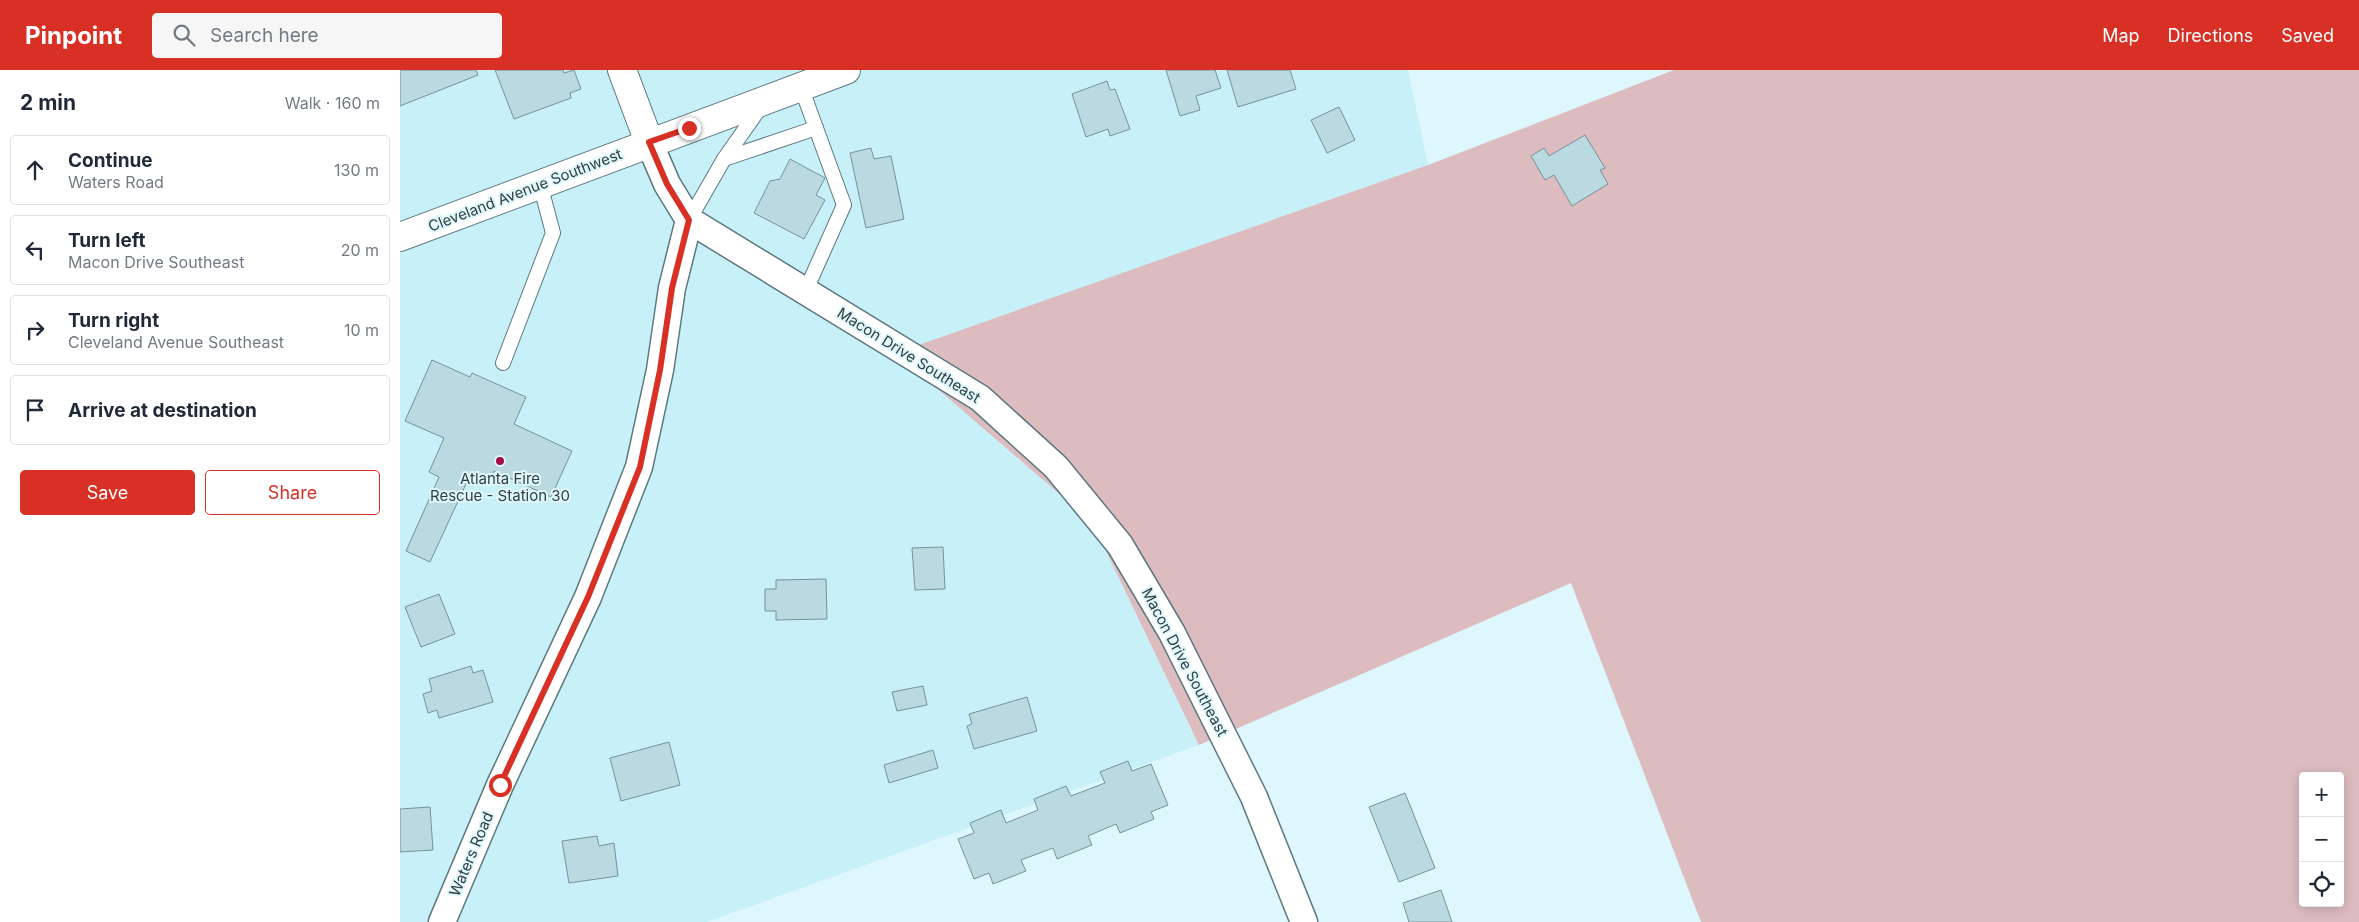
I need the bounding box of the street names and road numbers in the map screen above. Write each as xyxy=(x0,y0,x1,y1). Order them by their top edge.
street label: Cleveland Avenue Southwest xyxy=(425,144,625,236)
street label: Macon Drive Southeast xyxy=(834,303,984,407)
street label: Macon Drive Southeast xyxy=(1138,584,1232,740)
street label: Waters Road xyxy=(445,809,497,899)

